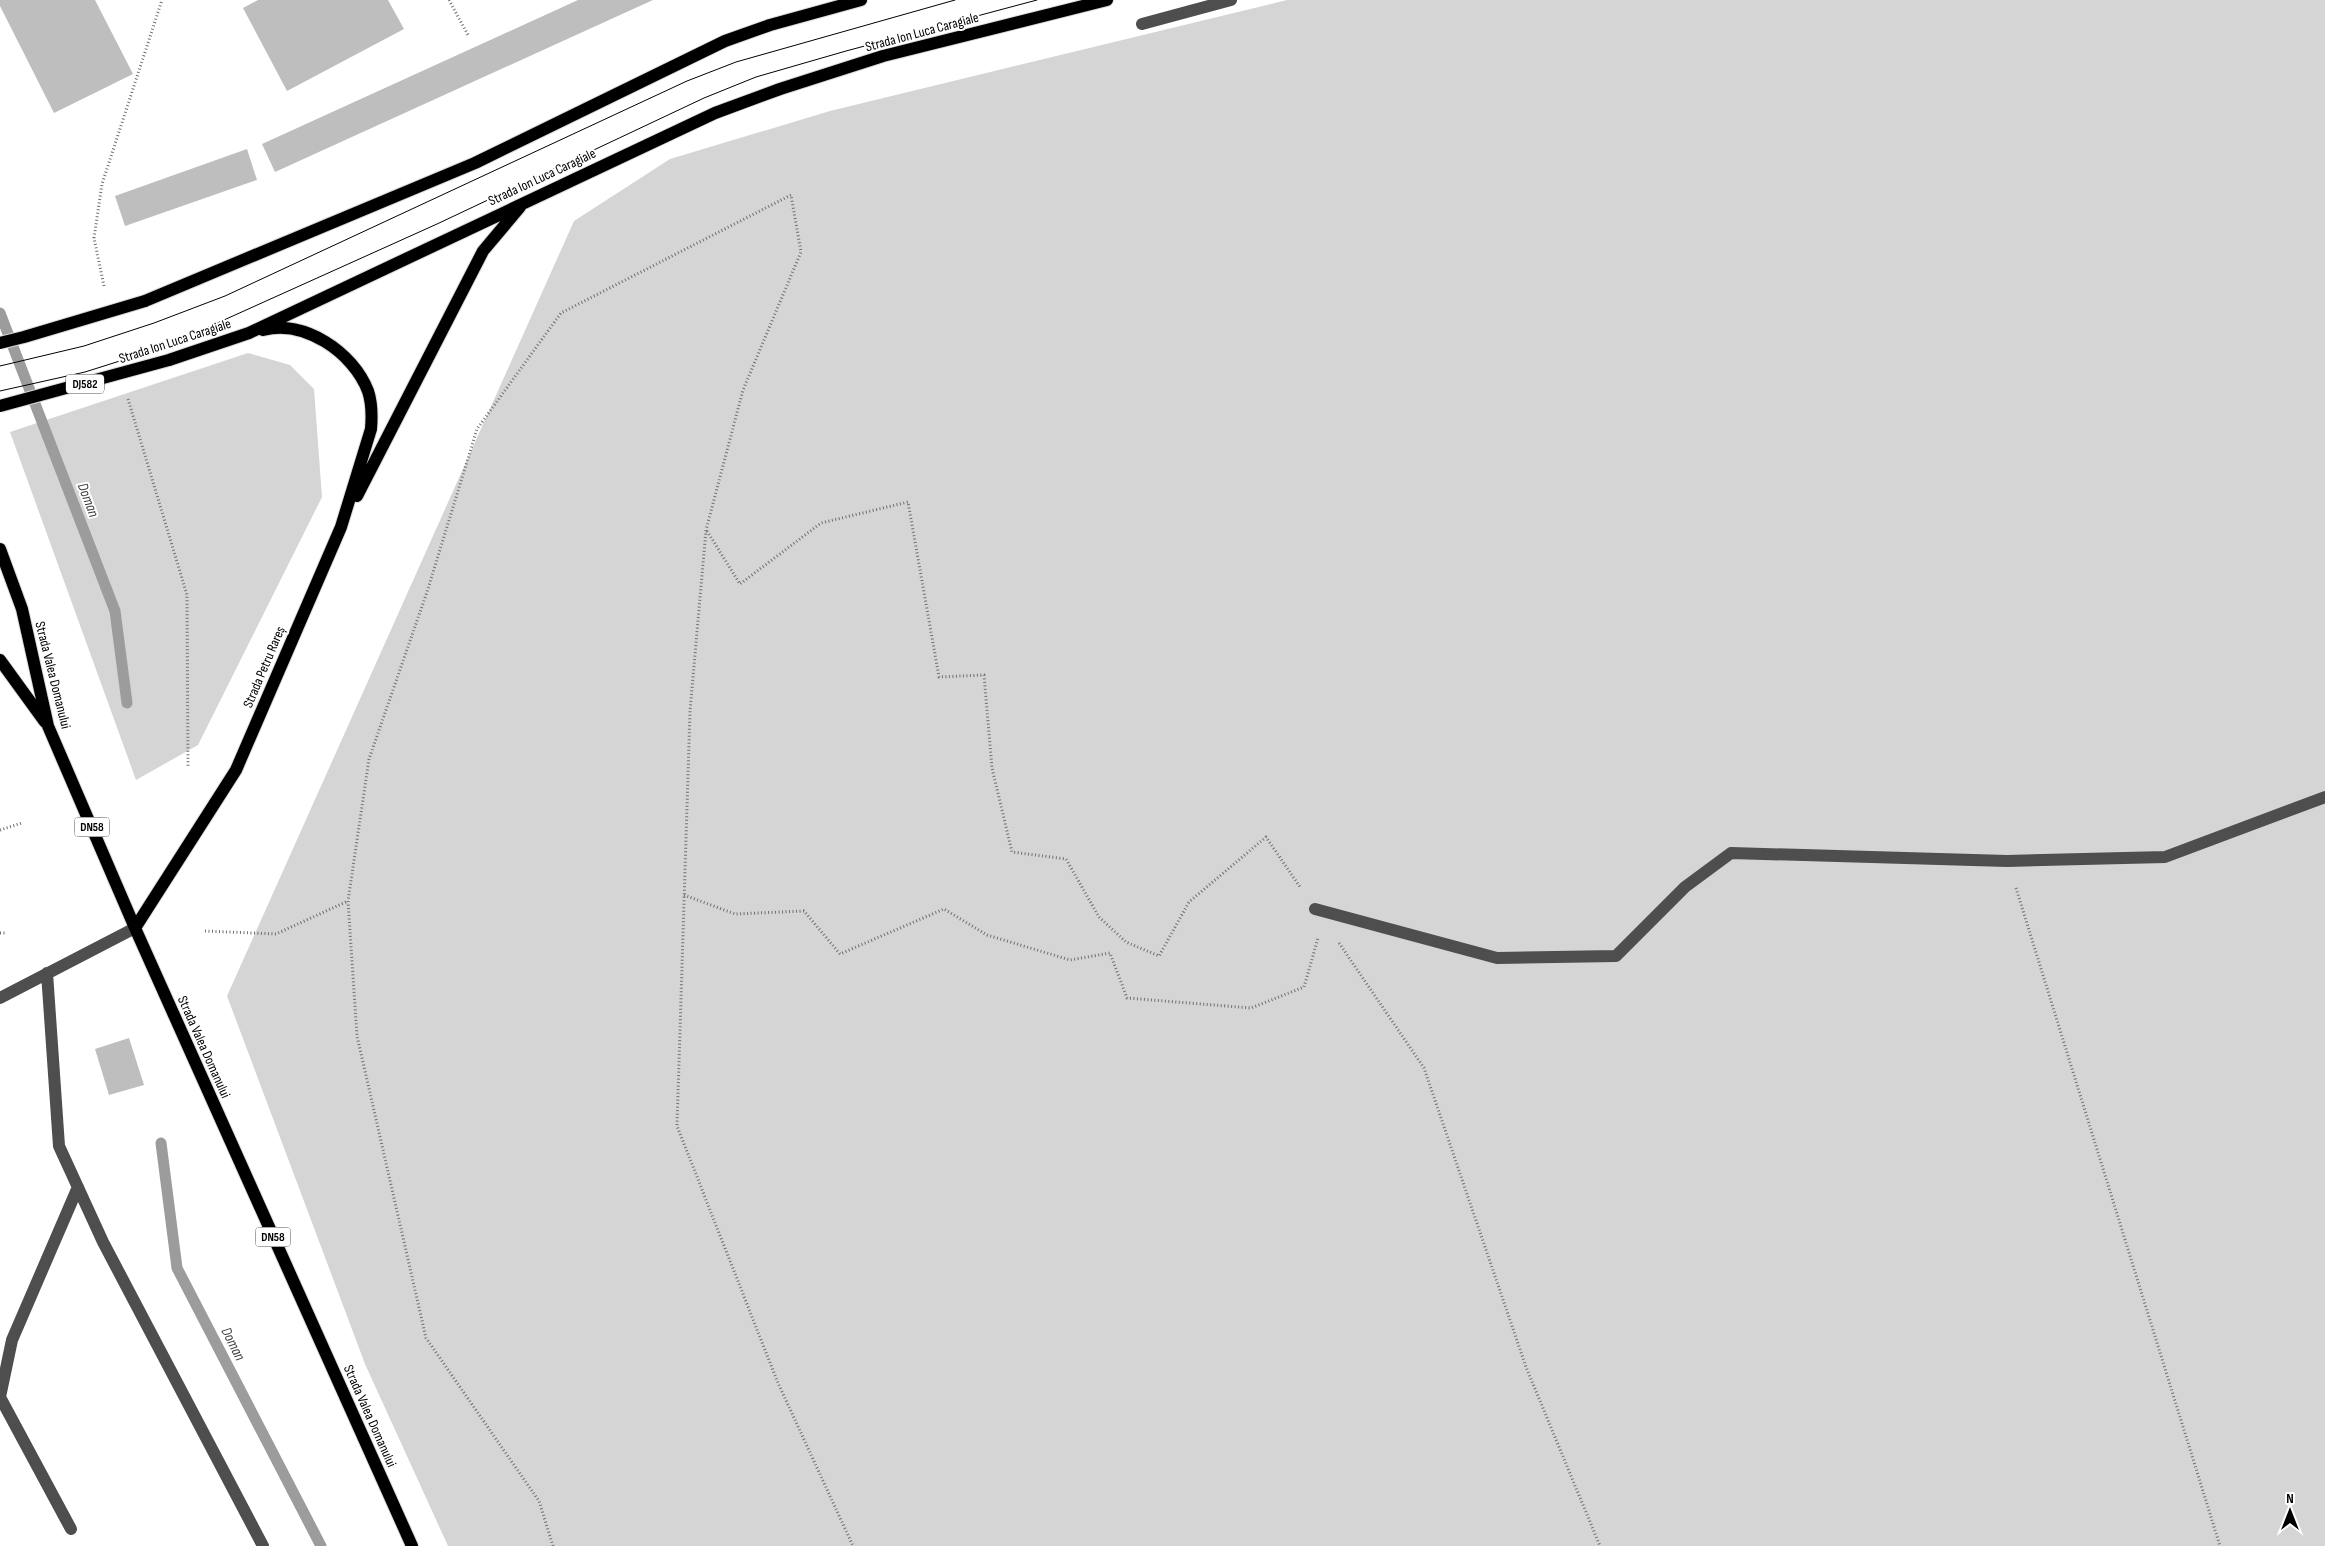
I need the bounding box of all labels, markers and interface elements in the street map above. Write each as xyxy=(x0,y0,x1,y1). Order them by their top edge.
street label: Strada Ion Luca Caragiale xyxy=(863,9,981,55)
street label: Strada Ion Luca Caragiale xyxy=(485,145,599,209)
street label: Strada Ion Luca Caragiale xyxy=(117,315,233,367)
road number: DJ582 xyxy=(66,374,104,394)
water label: Doman xyxy=(73,480,103,520)
street label: Strada Valea Domanului xyxy=(31,620,75,730)
street label: Strada Petru Rareș xyxy=(239,624,289,710)
road number: DN58 xyxy=(74,818,110,836)
street label: Strada Valea Domanului xyxy=(174,993,234,1101)
road number: DN58 xyxy=(256,1228,290,1246)
water label: Doman xyxy=(217,1324,249,1364)
street label: Strada Valea Domanului xyxy=(340,1362,400,1470)
north arrow xyxy=(2265,1486,2315,1536)
text: N xyxy=(2286,1490,2294,1507)

